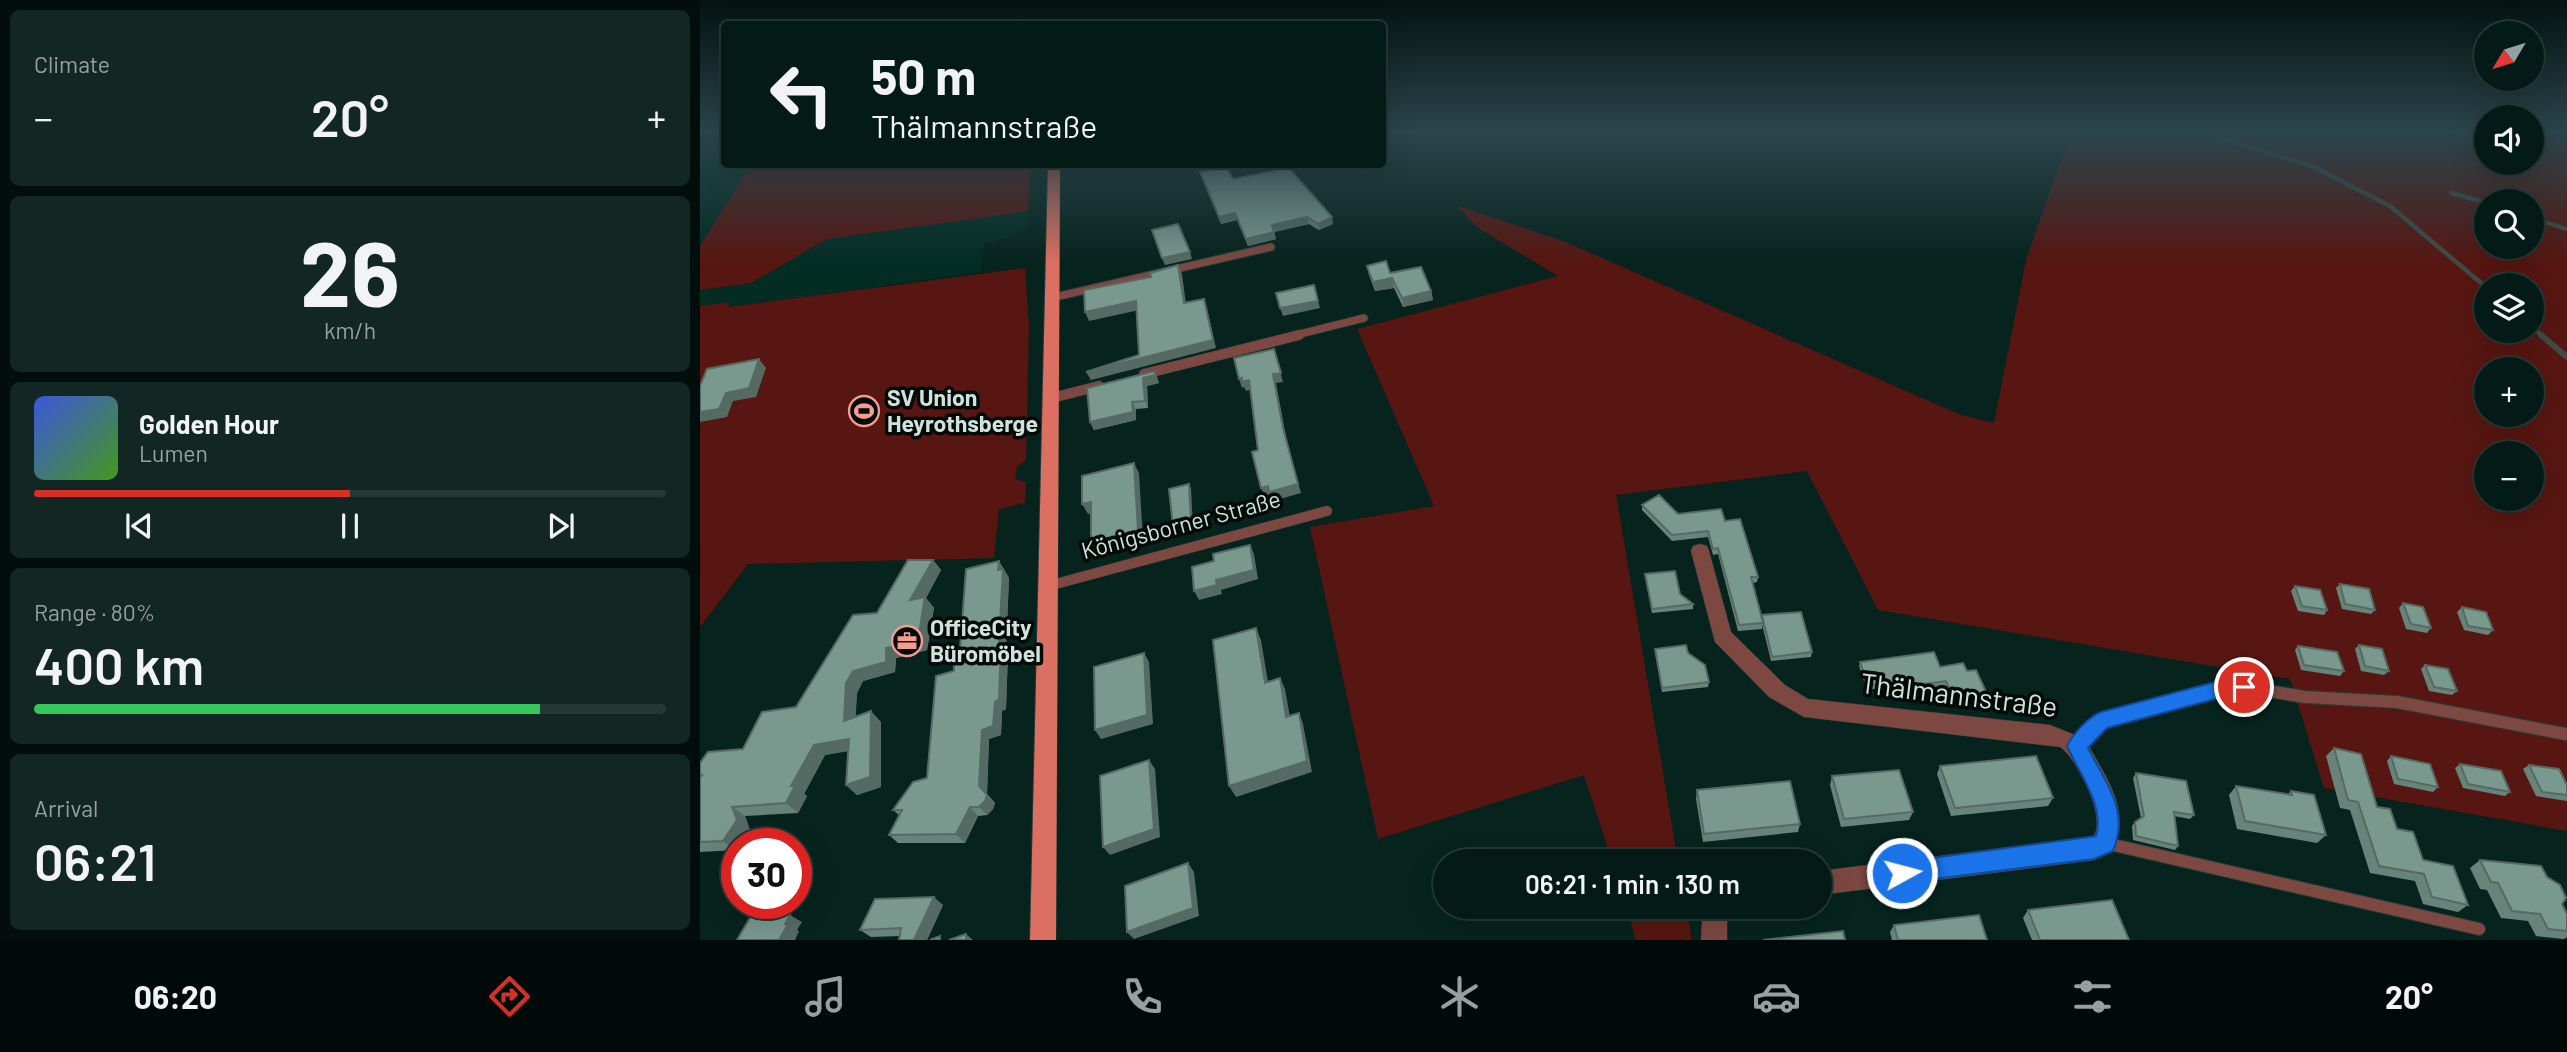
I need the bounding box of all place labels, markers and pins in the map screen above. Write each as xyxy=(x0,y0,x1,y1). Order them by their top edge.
place label: SV Union Heyrothsberge xyxy=(887,383,1038,437)
sports icon: SV Union Heyrothsberge xyxy=(847,394,881,428)
place label: OfficeCity Büromöbel xyxy=(930,613,1041,667)
office icon: OfficeCity Büromöbel xyxy=(890,624,924,658)
pin xyxy=(2214,657,2274,717)

